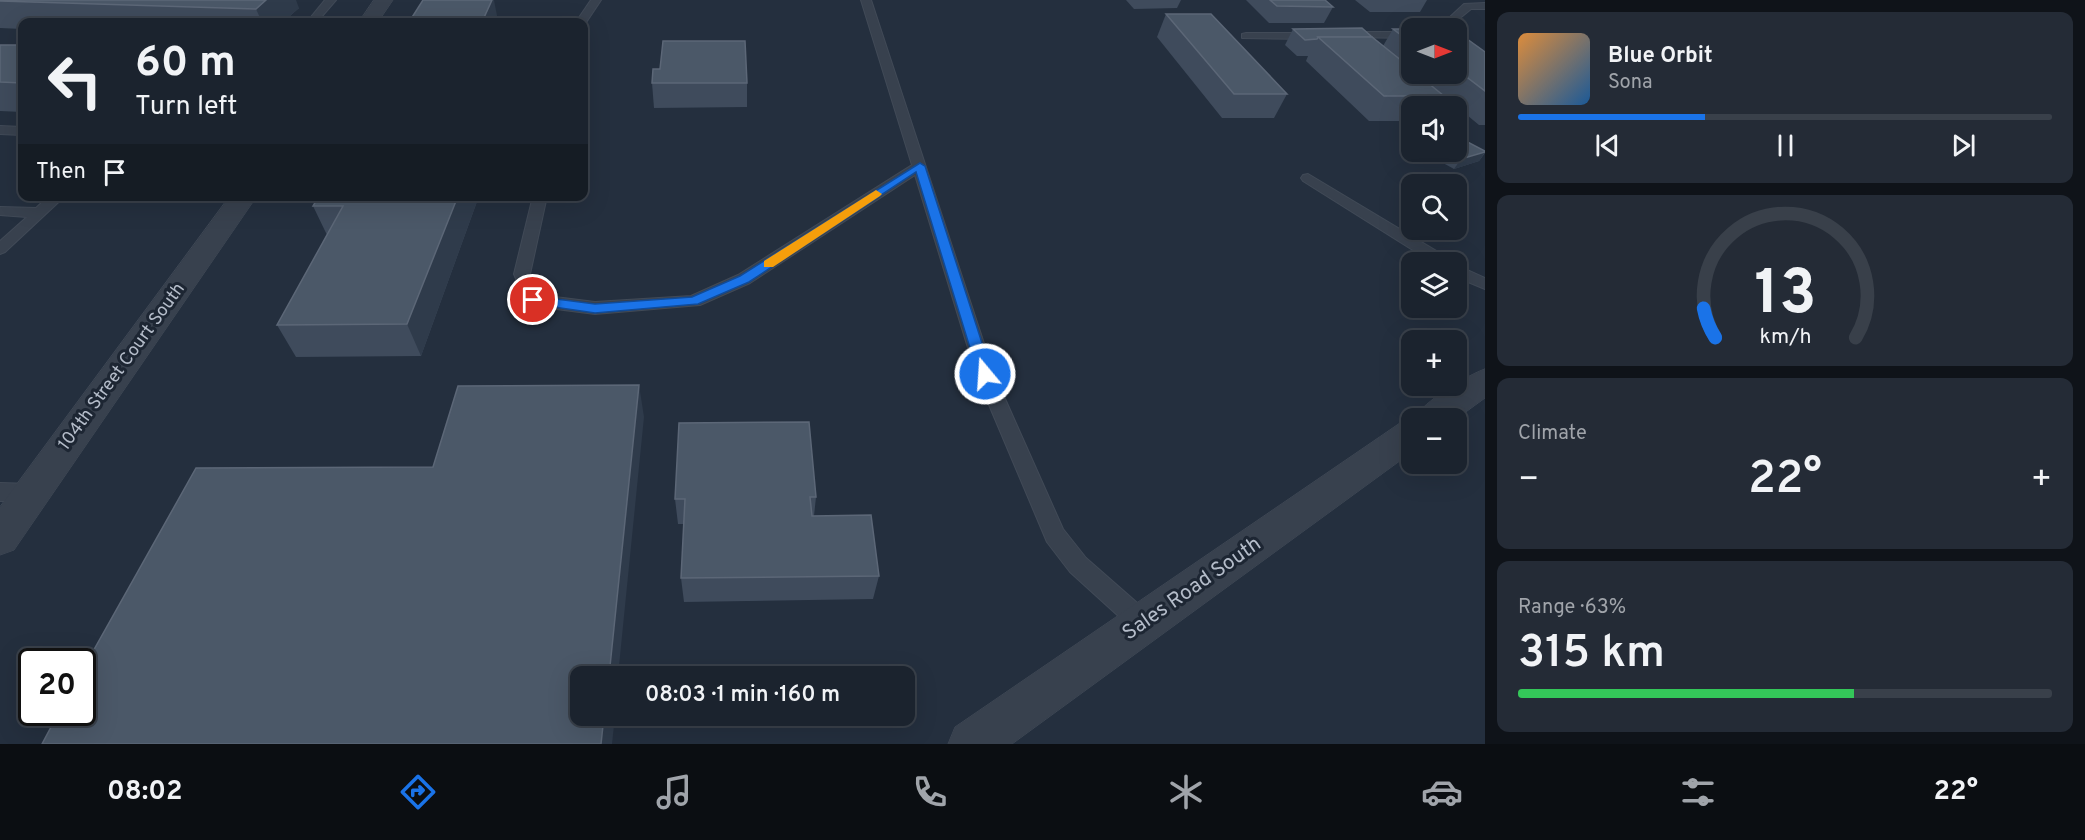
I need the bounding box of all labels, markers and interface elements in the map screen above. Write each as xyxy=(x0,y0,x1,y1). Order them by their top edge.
north arrow xyxy=(1401,18,1467,84)
map controls xyxy=(1401,18,1467,474)
text: 60 m xyxy=(135,38,236,91)
icon: left xyxy=(36,42,114,120)
text: Blue Orbit xyxy=(1608,43,1713,70)
text: Sona xyxy=(1608,70,1653,96)
text: Turn left xyxy=(135,90,237,124)
button: sound xyxy=(1401,96,1467,162)
icon: previous xyxy=(1591,129,1624,162)
icon: pause xyxy=(1769,129,1802,162)
icon: next xyxy=(1947,129,1980,162)
icon: arrive xyxy=(98,156,131,189)
text: Then xyxy=(36,159,86,186)
button: search xyxy=(1401,174,1467,240)
button: layers xyxy=(1401,252,1467,318)
text: 13 xyxy=(1754,257,1816,336)
pin xyxy=(507,274,558,325)
street label: 104th Street Court South xyxy=(53,279,191,455)
icon: arrive xyxy=(516,283,549,316)
text: km/h xyxy=(1759,324,1811,351)
button: + xyxy=(1401,330,1467,396)
position arrow xyxy=(953,342,1017,406)
button: − xyxy=(1401,408,1467,474)
text: Climate xyxy=(1518,421,1587,447)
text: 22° xyxy=(1748,452,1822,509)
text: − xyxy=(1518,460,1539,502)
text: + xyxy=(2031,460,2052,502)
street label: Sales Road South xyxy=(1117,531,1267,647)
text: Range · 63% xyxy=(1518,595,1626,621)
text: 315 km xyxy=(1518,626,1665,683)
speed limit sign: 20 xyxy=(18,648,96,726)
text: 08:03 · 1 min · 160 m xyxy=(645,682,840,709)
icon: directions xyxy=(397,771,439,813)
icon: music xyxy=(653,771,695,813)
icon: phone xyxy=(909,771,951,813)
icon: climate xyxy=(1165,771,1207,813)
icon: car xyxy=(1421,771,1463,813)
icon: filters xyxy=(1677,771,1719,813)
text: 08:02 xyxy=(107,775,183,809)
text: 22° xyxy=(1934,775,1978,809)

